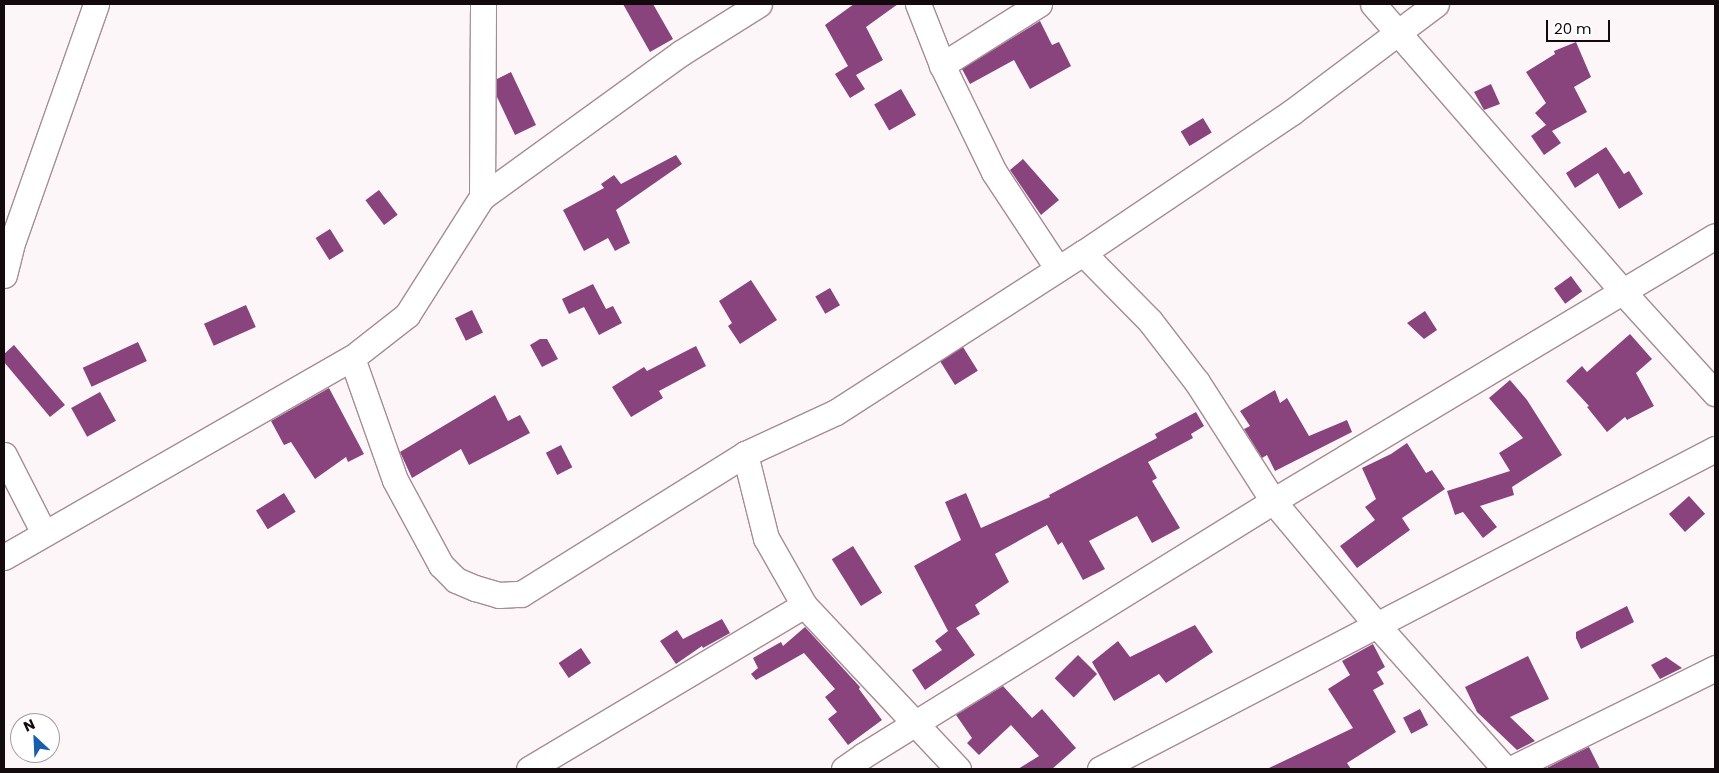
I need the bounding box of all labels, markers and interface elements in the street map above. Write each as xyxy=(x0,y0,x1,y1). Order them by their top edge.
scale bar xyxy=(1549,10,1613,42)
text: 20 m xyxy=(1554,18,1592,39)
north arrow xyxy=(10,713,60,763)
text: N xyxy=(20,714,38,737)

